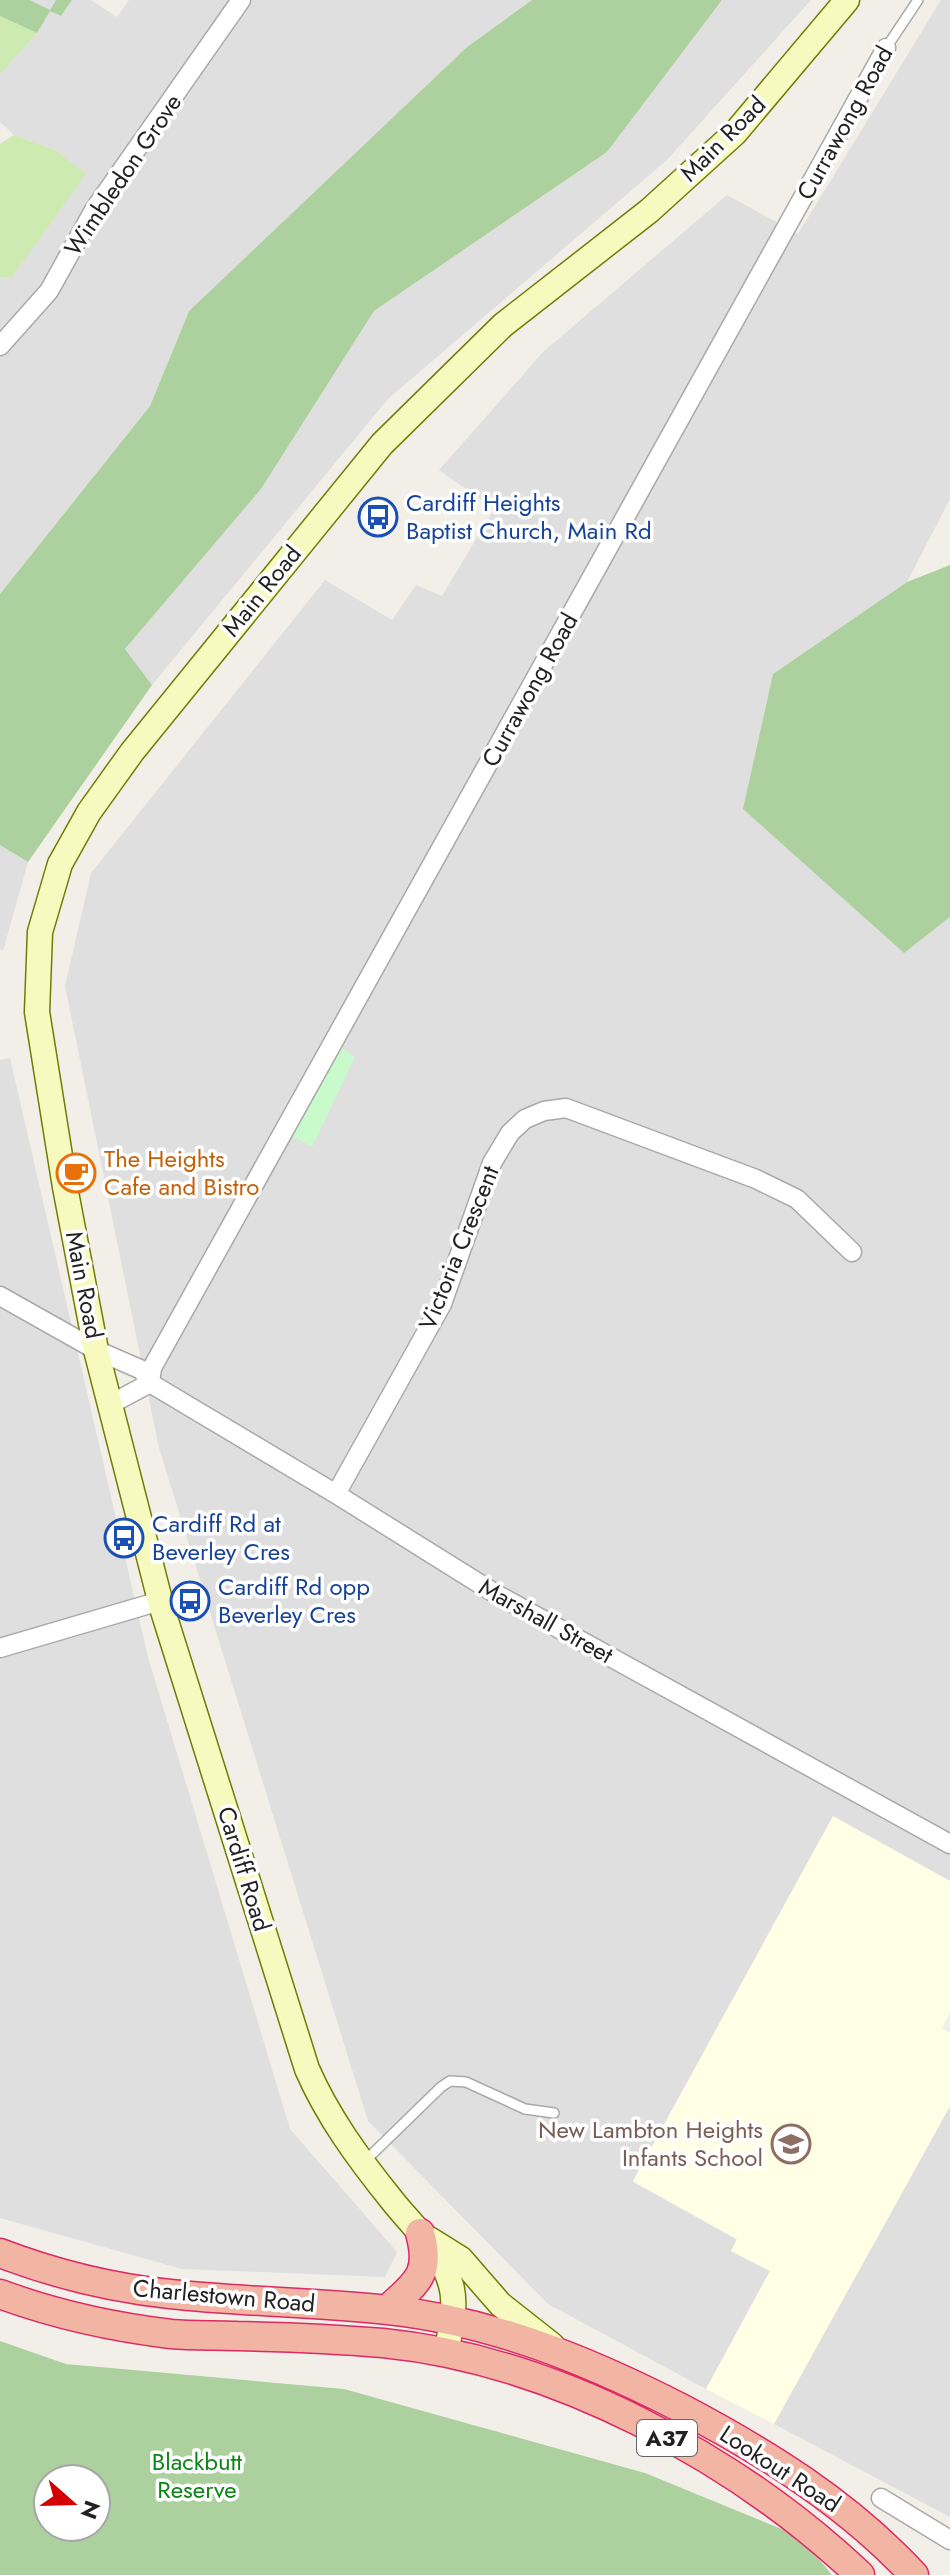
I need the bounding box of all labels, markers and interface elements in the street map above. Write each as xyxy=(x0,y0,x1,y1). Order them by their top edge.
street label: Currawong Road xyxy=(788,39,901,206)
street label: Wimbledon Grove xyxy=(55,87,190,263)
street label: Main Road xyxy=(672,88,773,189)
place label: Cardiff Heights Baptist Church, Main Rd xyxy=(406,485,652,548)
bus stop icon: Cardiff Heights Baptist Church, Main Rd xyxy=(357,496,399,538)
street label: Main Road xyxy=(214,537,309,644)
street label: Currawong Road xyxy=(473,606,586,773)
place label: The Heights Cafe and Bistro xyxy=(104,1141,259,1204)
cafe icon: The Heights Cafe and Bistro xyxy=(55,1152,97,1194)
street label: Victoria Crescent xyxy=(410,1160,507,1335)
street label: Main Road xyxy=(57,1228,112,1342)
place label: Cardiff Rd at Beverley Cres xyxy=(152,1506,290,1569)
bus stop icon: Cardiff Rd at Beverley Cres xyxy=(103,1517,145,1559)
place label: Cardiff Rd opp Beverley Cres xyxy=(218,1569,370,1632)
street label: Marshall Street xyxy=(473,1569,620,1672)
bus stop icon: Cardiff Rd opp Beverley Cres xyxy=(169,1580,211,1622)
street label: Cardiff Road xyxy=(209,1802,280,1936)
place label: New Lambton Heights Infants School xyxy=(538,2112,763,2175)
school or university icon: New Lambton Heights Infants School xyxy=(770,2123,812,2165)
street label: Charlestown Road xyxy=(131,2270,317,2321)
street label: Lookout Road xyxy=(713,2416,848,2521)
road number: A37 xyxy=(637,2420,697,2456)
park label: Blackbutt Reserve xyxy=(152,2444,242,2507)
north arrow xyxy=(32,2463,112,2543)
text: N xyxy=(73,2496,109,2524)

